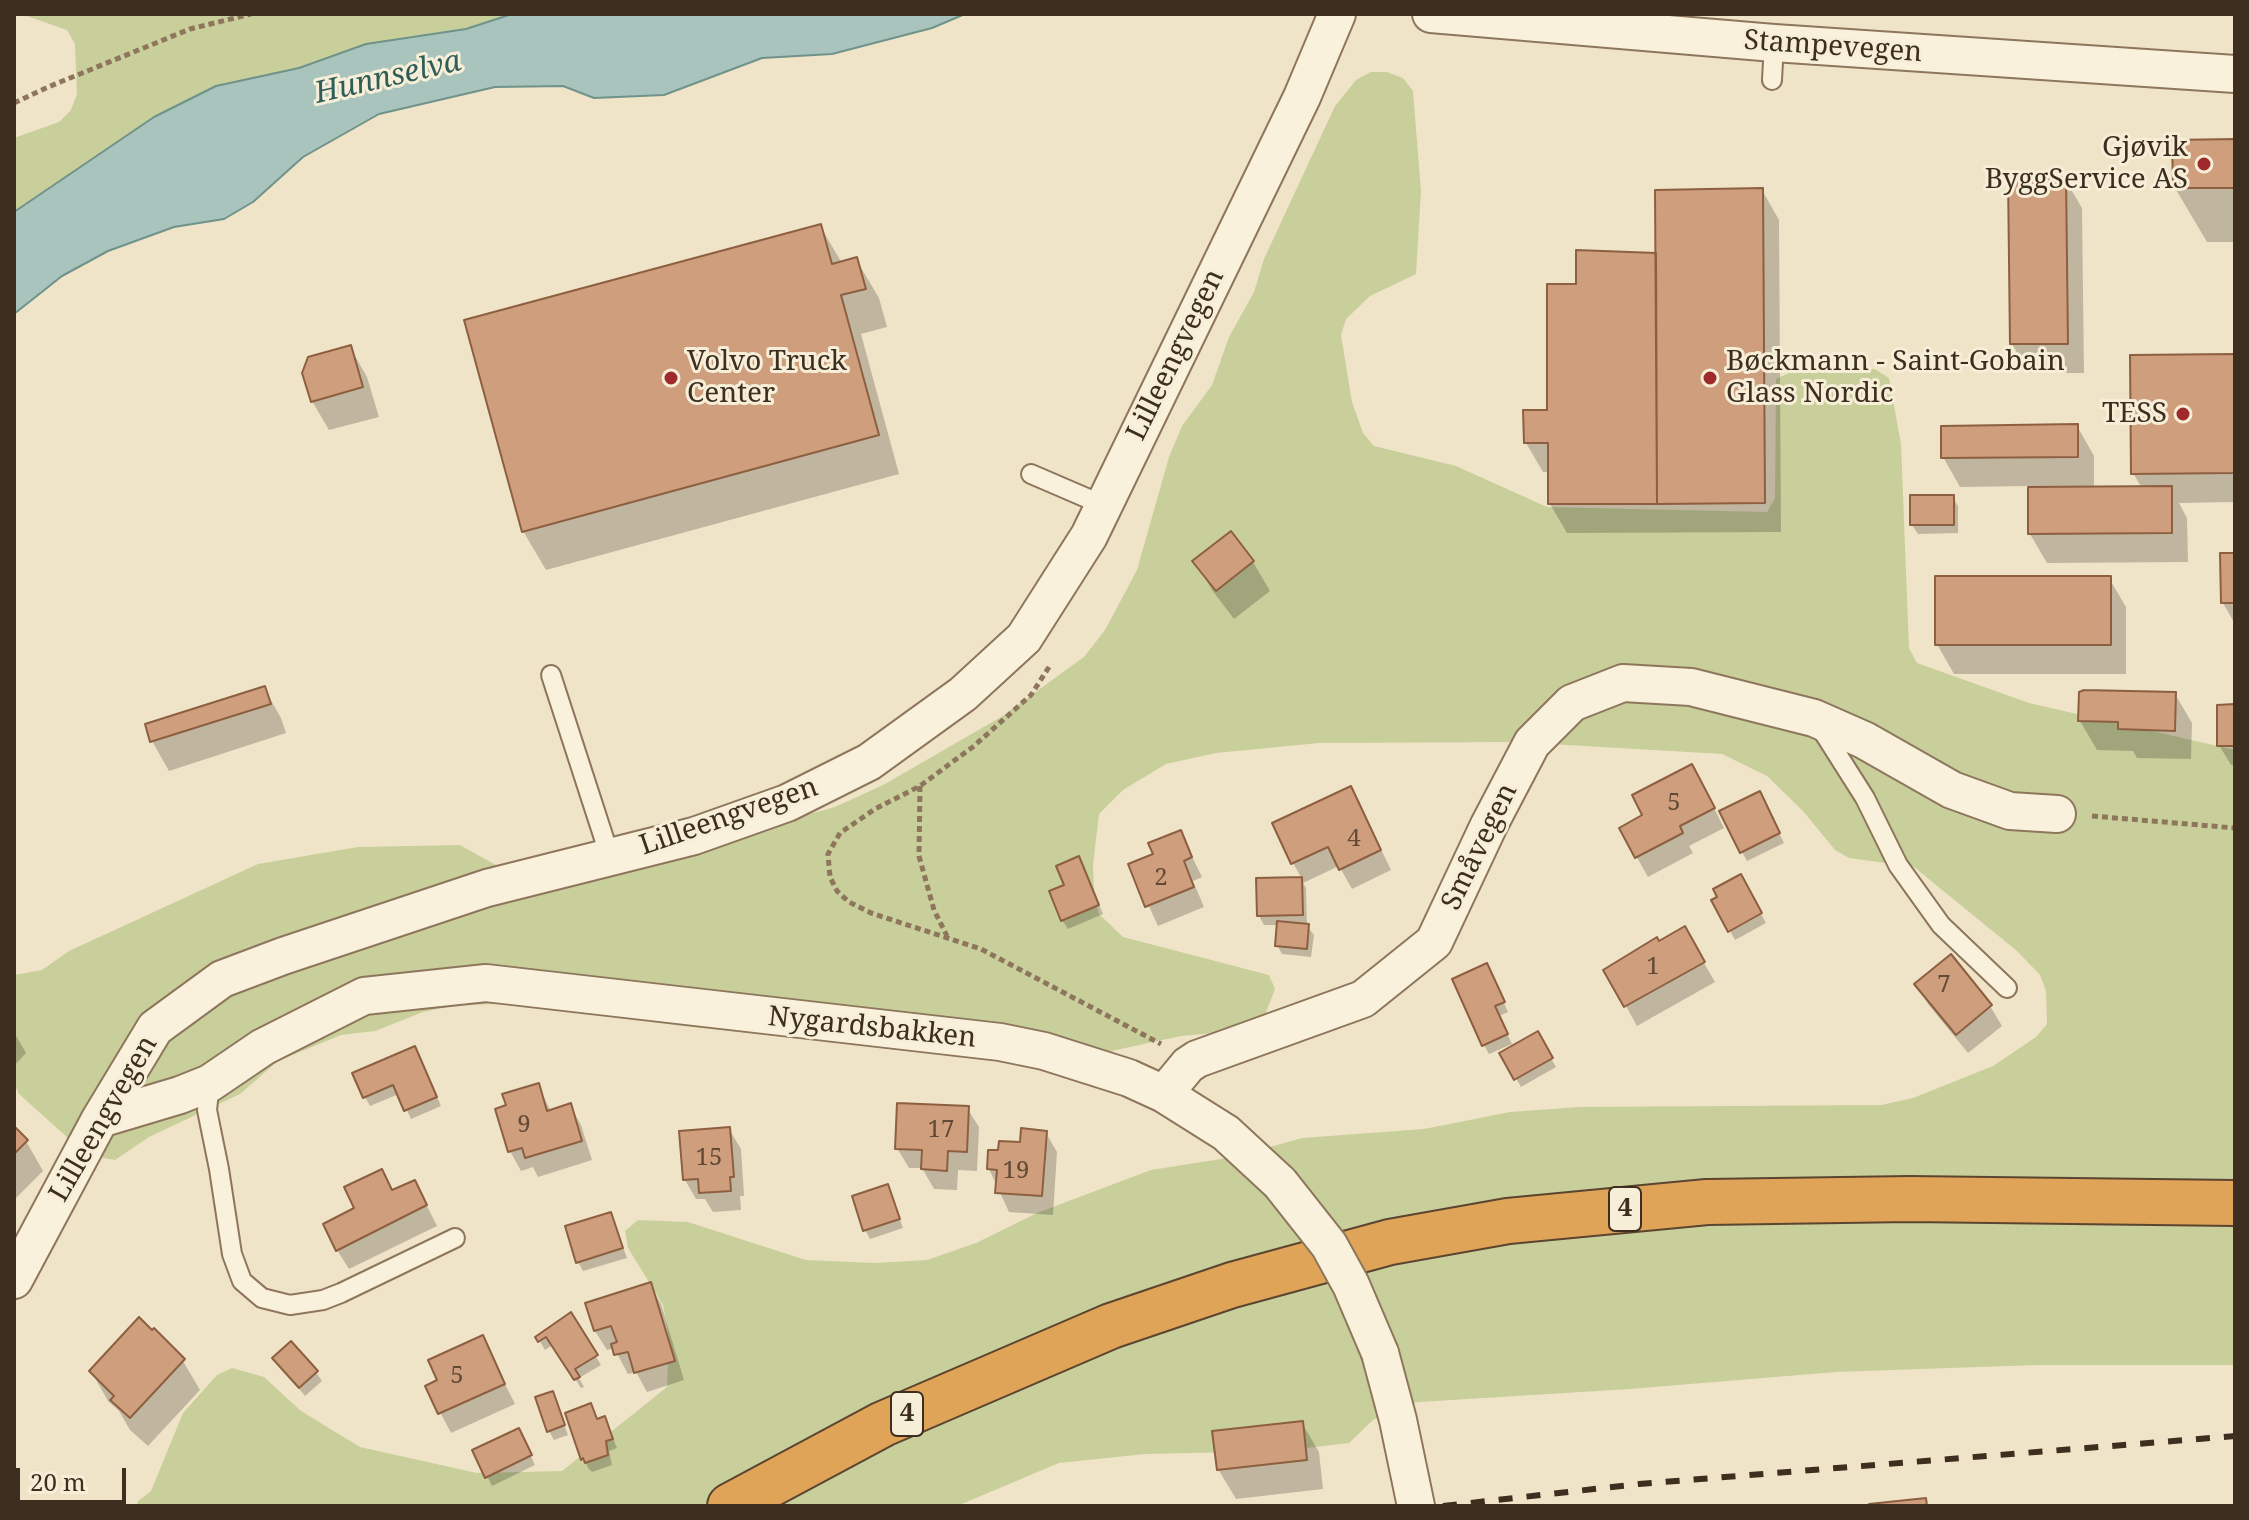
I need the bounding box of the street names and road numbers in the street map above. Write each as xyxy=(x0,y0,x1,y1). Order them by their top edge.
street label: Stampevegen xyxy=(1743,24,1923,70)
street label: Lilleengvegen xyxy=(1120,264,1232,446)
street label: Lilleengvegen xyxy=(636,771,822,863)
street label: Småvegen xyxy=(1435,778,1525,916)
street label: Nygardsbakken xyxy=(766,1000,978,1056)
street label: Lilleengvegen xyxy=(43,1030,165,1208)
road number: 4 xyxy=(1609,1187,1641,1231)
road number: 4 xyxy=(891,1392,923,1436)

